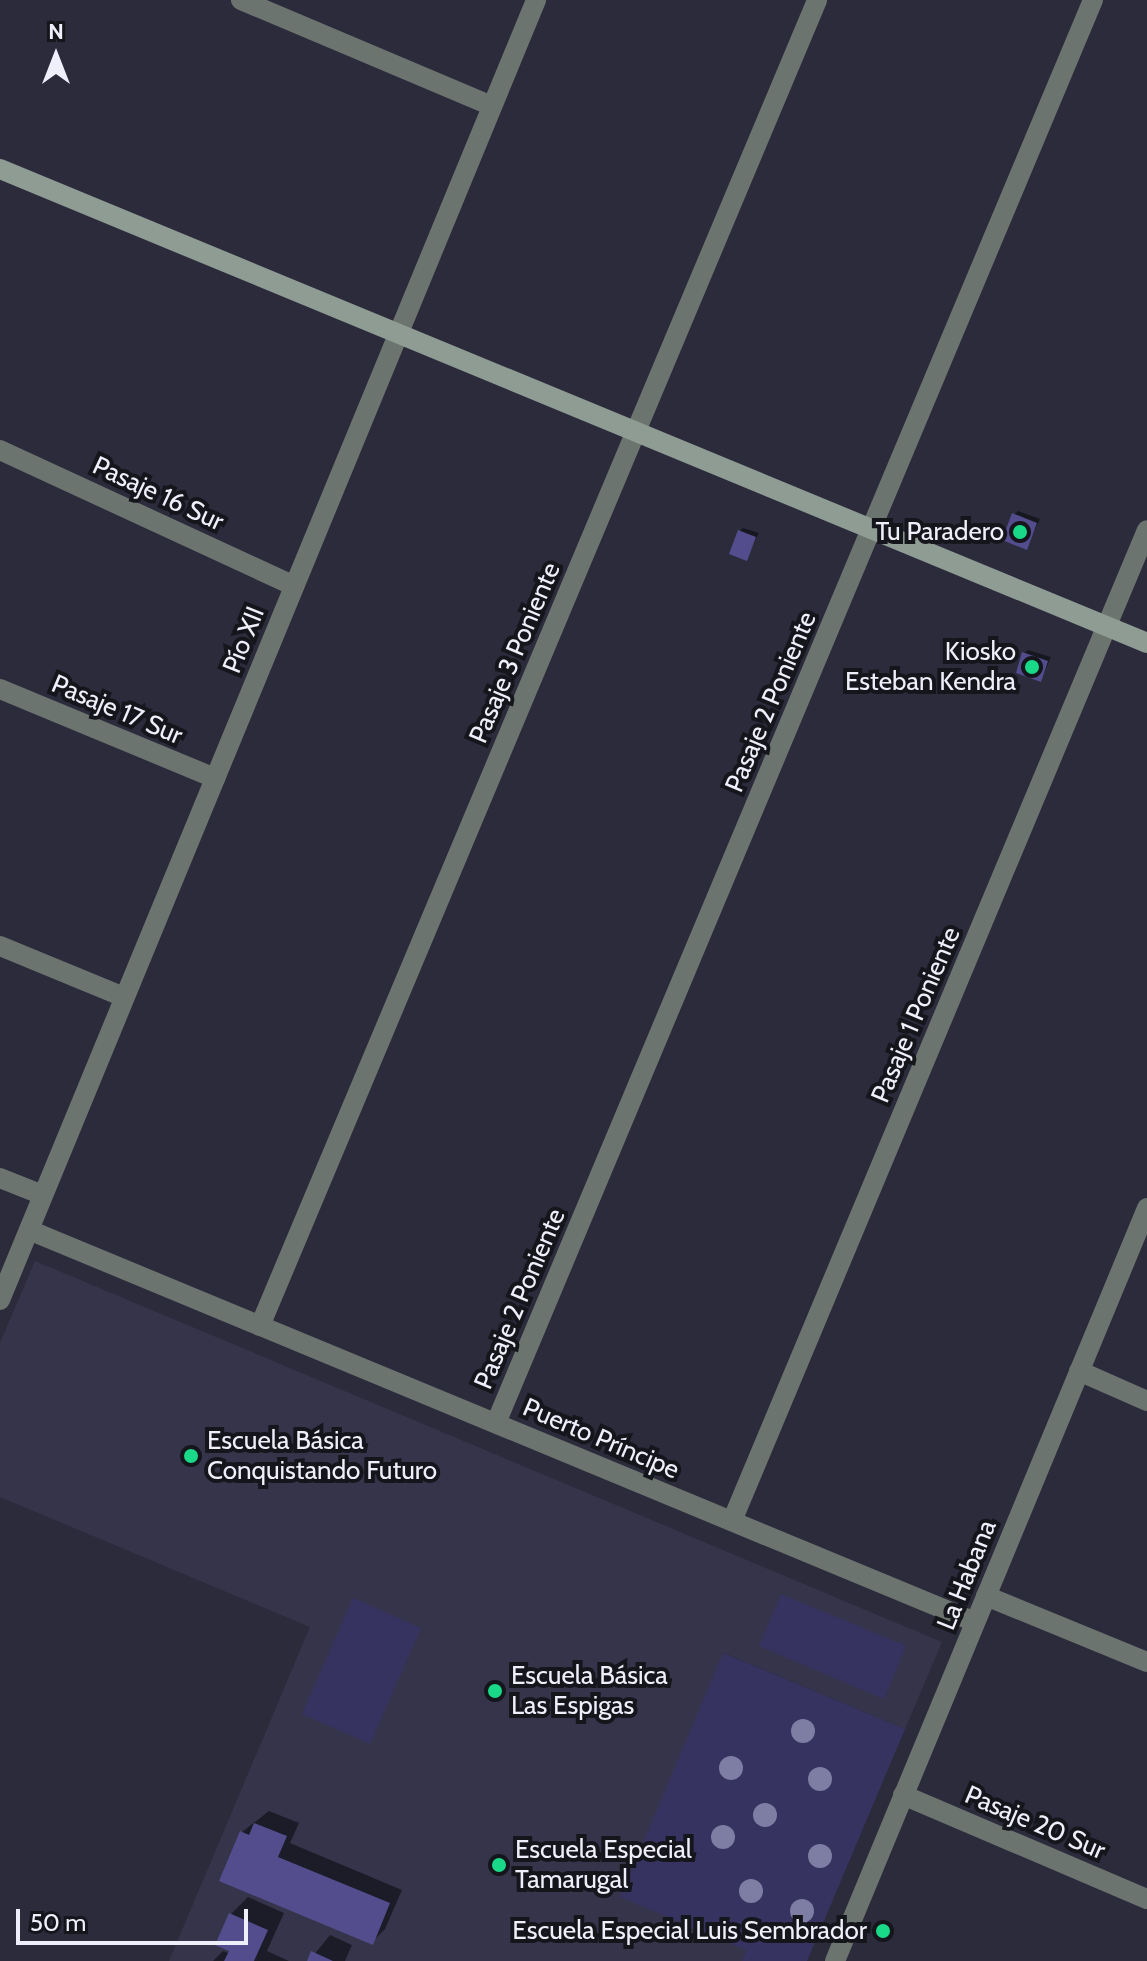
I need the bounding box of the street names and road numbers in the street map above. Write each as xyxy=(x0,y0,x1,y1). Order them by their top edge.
street label: Pasaje 16 Sur xyxy=(88,450,228,538)
street label: Pasaje 3 Poniente xyxy=(463,558,567,748)
street label: Pío XII xyxy=(217,602,271,678)
street label: Pasaje 2 Poniente xyxy=(719,607,823,797)
street label: Pasaje 17 Sur xyxy=(47,668,187,752)
street label: Pasaje 1 Poniente xyxy=(865,923,967,1107)
street label: Pasaje 2 Poniente xyxy=(468,1204,572,1394)
street label: Puerto Príncipe xyxy=(518,1392,684,1486)
street label: La Habana xyxy=(931,1515,1003,1635)
street label: Pasaje 20 Sur xyxy=(960,1779,1110,1867)

